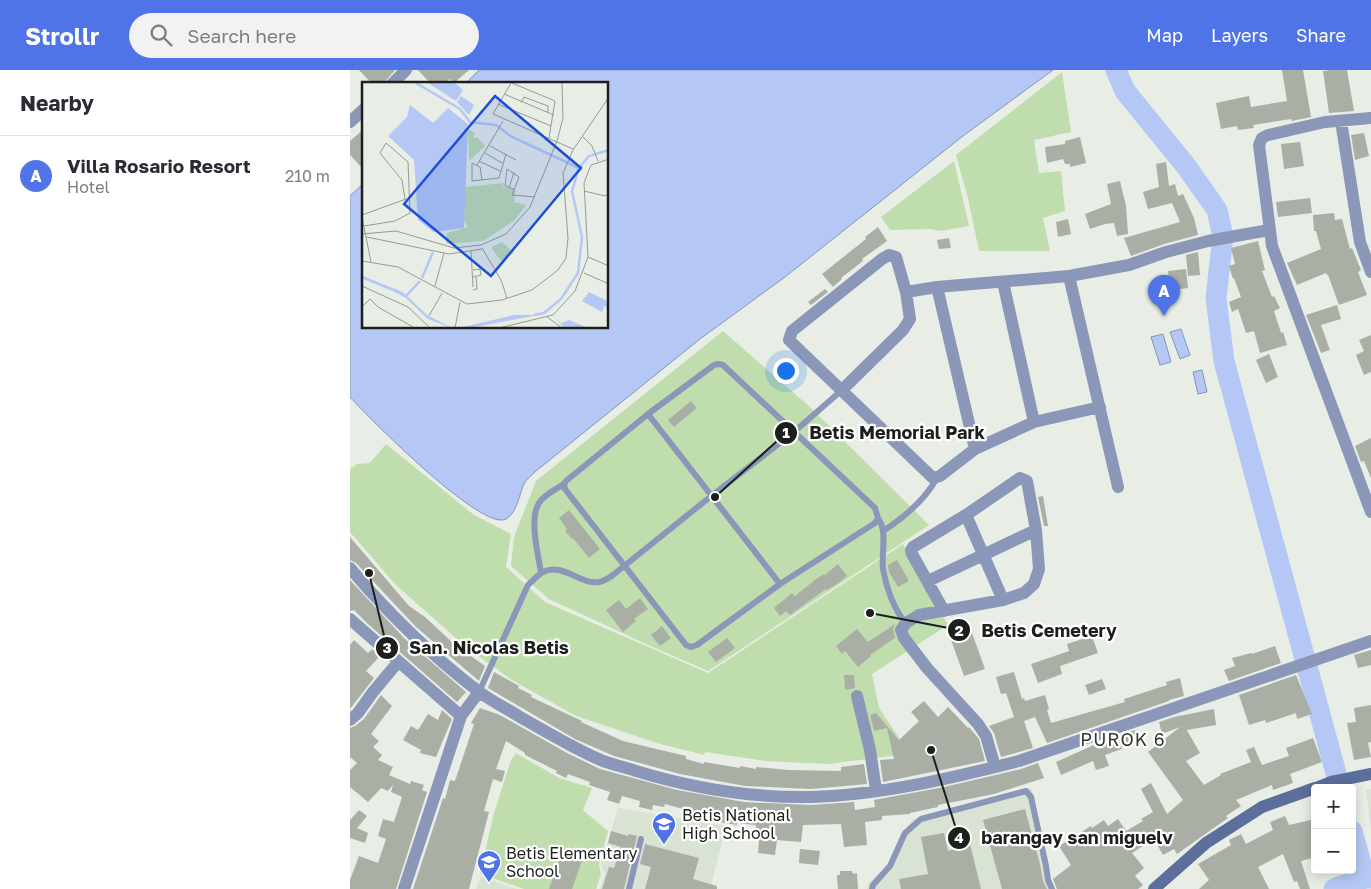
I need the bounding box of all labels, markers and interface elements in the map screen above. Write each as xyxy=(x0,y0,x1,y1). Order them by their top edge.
search box xyxy=(129,13,479,58)
text: Strollr xyxy=(25,21,99,50)
icon: search xyxy=(147,21,175,49)
text: Search here xyxy=(187,24,296,47)
text: Map xyxy=(1146,24,1183,46)
text: Layers xyxy=(1211,24,1268,46)
text: Share xyxy=(1296,24,1346,46)
inset map xyxy=(362,82,609,329)
text: Nearby xyxy=(20,90,94,116)
text: Villa Rosario Resort xyxy=(67,154,251,177)
text: A xyxy=(30,166,42,186)
text: 210 m xyxy=(285,166,330,186)
text: Hotel xyxy=(67,177,110,197)
pin: A xyxy=(1148,275,1180,316)
your location xyxy=(773,358,799,384)
callout: Betis Memorial Park xyxy=(774,416,995,449)
text: Betis Memorial Park xyxy=(809,421,985,443)
text: 1 xyxy=(782,423,790,441)
callout: Betis Cemetery xyxy=(947,614,1127,647)
text: Betis Cemetery xyxy=(981,619,1117,641)
text: 2 xyxy=(954,621,964,639)
callout: San. Nicolas Betis xyxy=(374,631,579,664)
text: San. Nicolas Betis xyxy=(409,636,569,658)
text: 3 xyxy=(382,638,392,656)
district label: PUROK 6 xyxy=(1080,728,1166,750)
map controls xyxy=(1311,784,1356,874)
button: + xyxy=(1311,784,1356,829)
place label: Betis National High School xyxy=(682,805,791,843)
school or university icon: Betis National High School xyxy=(651,811,677,845)
callout: barangay san miguelv xyxy=(946,822,1183,855)
text: barangay san miguelv xyxy=(981,826,1173,848)
text: 4 xyxy=(954,828,964,846)
button: − xyxy=(1311,829,1356,874)
place label: Betis Elementary School xyxy=(506,843,637,881)
school or university icon: Betis Elementary School xyxy=(476,849,502,883)

